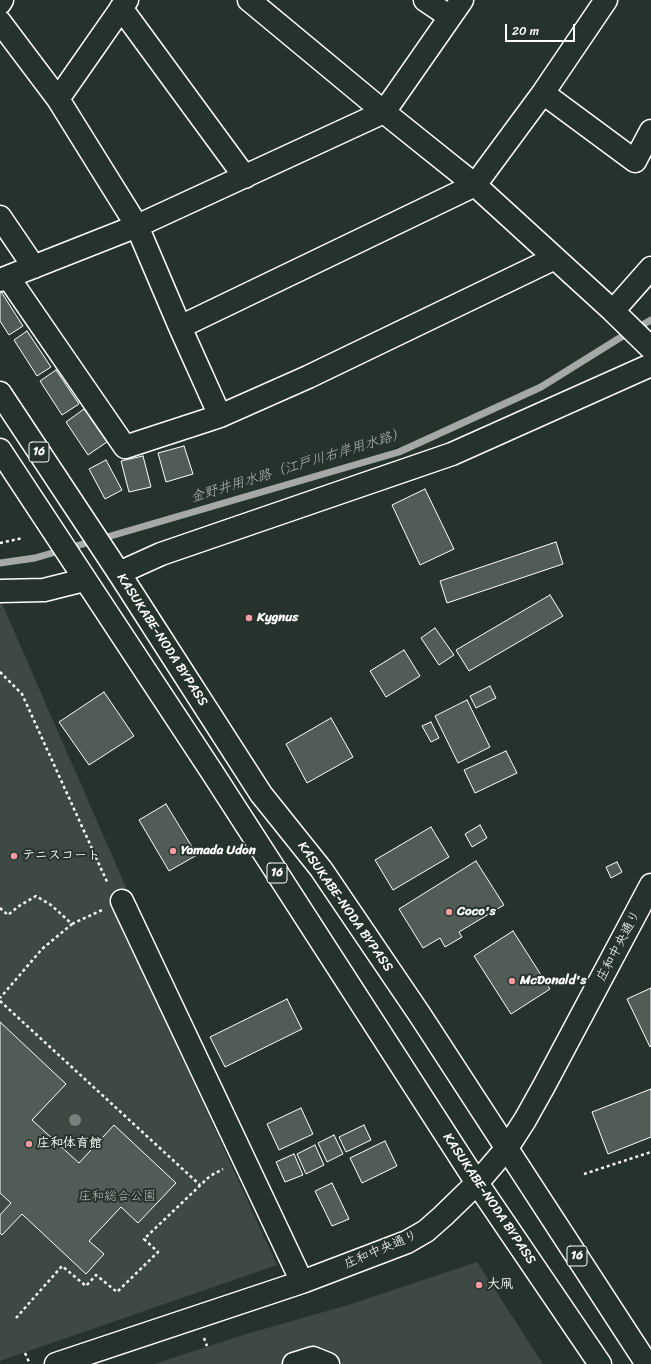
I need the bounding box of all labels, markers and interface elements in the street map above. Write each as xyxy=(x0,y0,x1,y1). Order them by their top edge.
scale bar xyxy=(507,16,577,42)
text: 20 m xyxy=(512,20,539,42)
water label: 金野井用水路（江戸川右岸用水路） xyxy=(188,425,408,507)
road number: 16 xyxy=(29,442,49,462)
street label: KASUKABE-NODA BYPASS xyxy=(113,571,211,709)
place label: Kygnus xyxy=(257,610,298,626)
marker: Kygnus xyxy=(244,613,254,623)
street label: KASUKABE-NODA BYPASS xyxy=(294,839,396,975)
place label: Yamada Udon xyxy=(181,843,256,859)
marker: Yamada Udon xyxy=(168,846,178,856)
place label: テニスコート xyxy=(22,848,100,864)
marker: テニスコート xyxy=(9,851,19,861)
road number: 16 xyxy=(267,863,287,883)
place label: Coco's xyxy=(457,904,496,920)
marker: Coco's xyxy=(444,907,454,917)
street label: 庄和中央通り xyxy=(594,908,644,984)
place label: McDonald's xyxy=(520,973,586,989)
marker: McDonald's xyxy=(507,976,517,986)
street label: KASUKABE-NODA BYPASS xyxy=(439,1130,539,1268)
place label: 庄和体育館 xyxy=(37,1136,102,1152)
marker: 庄和体育館 xyxy=(24,1139,34,1149)
park label: 庄和総合公園 xyxy=(78,1189,156,1205)
street label: 庄和中央通り xyxy=(342,1228,420,1272)
road number: 16 xyxy=(567,1246,587,1266)
place label: 大凧 xyxy=(487,1277,513,1293)
marker: 大凧 xyxy=(474,1280,484,1290)

